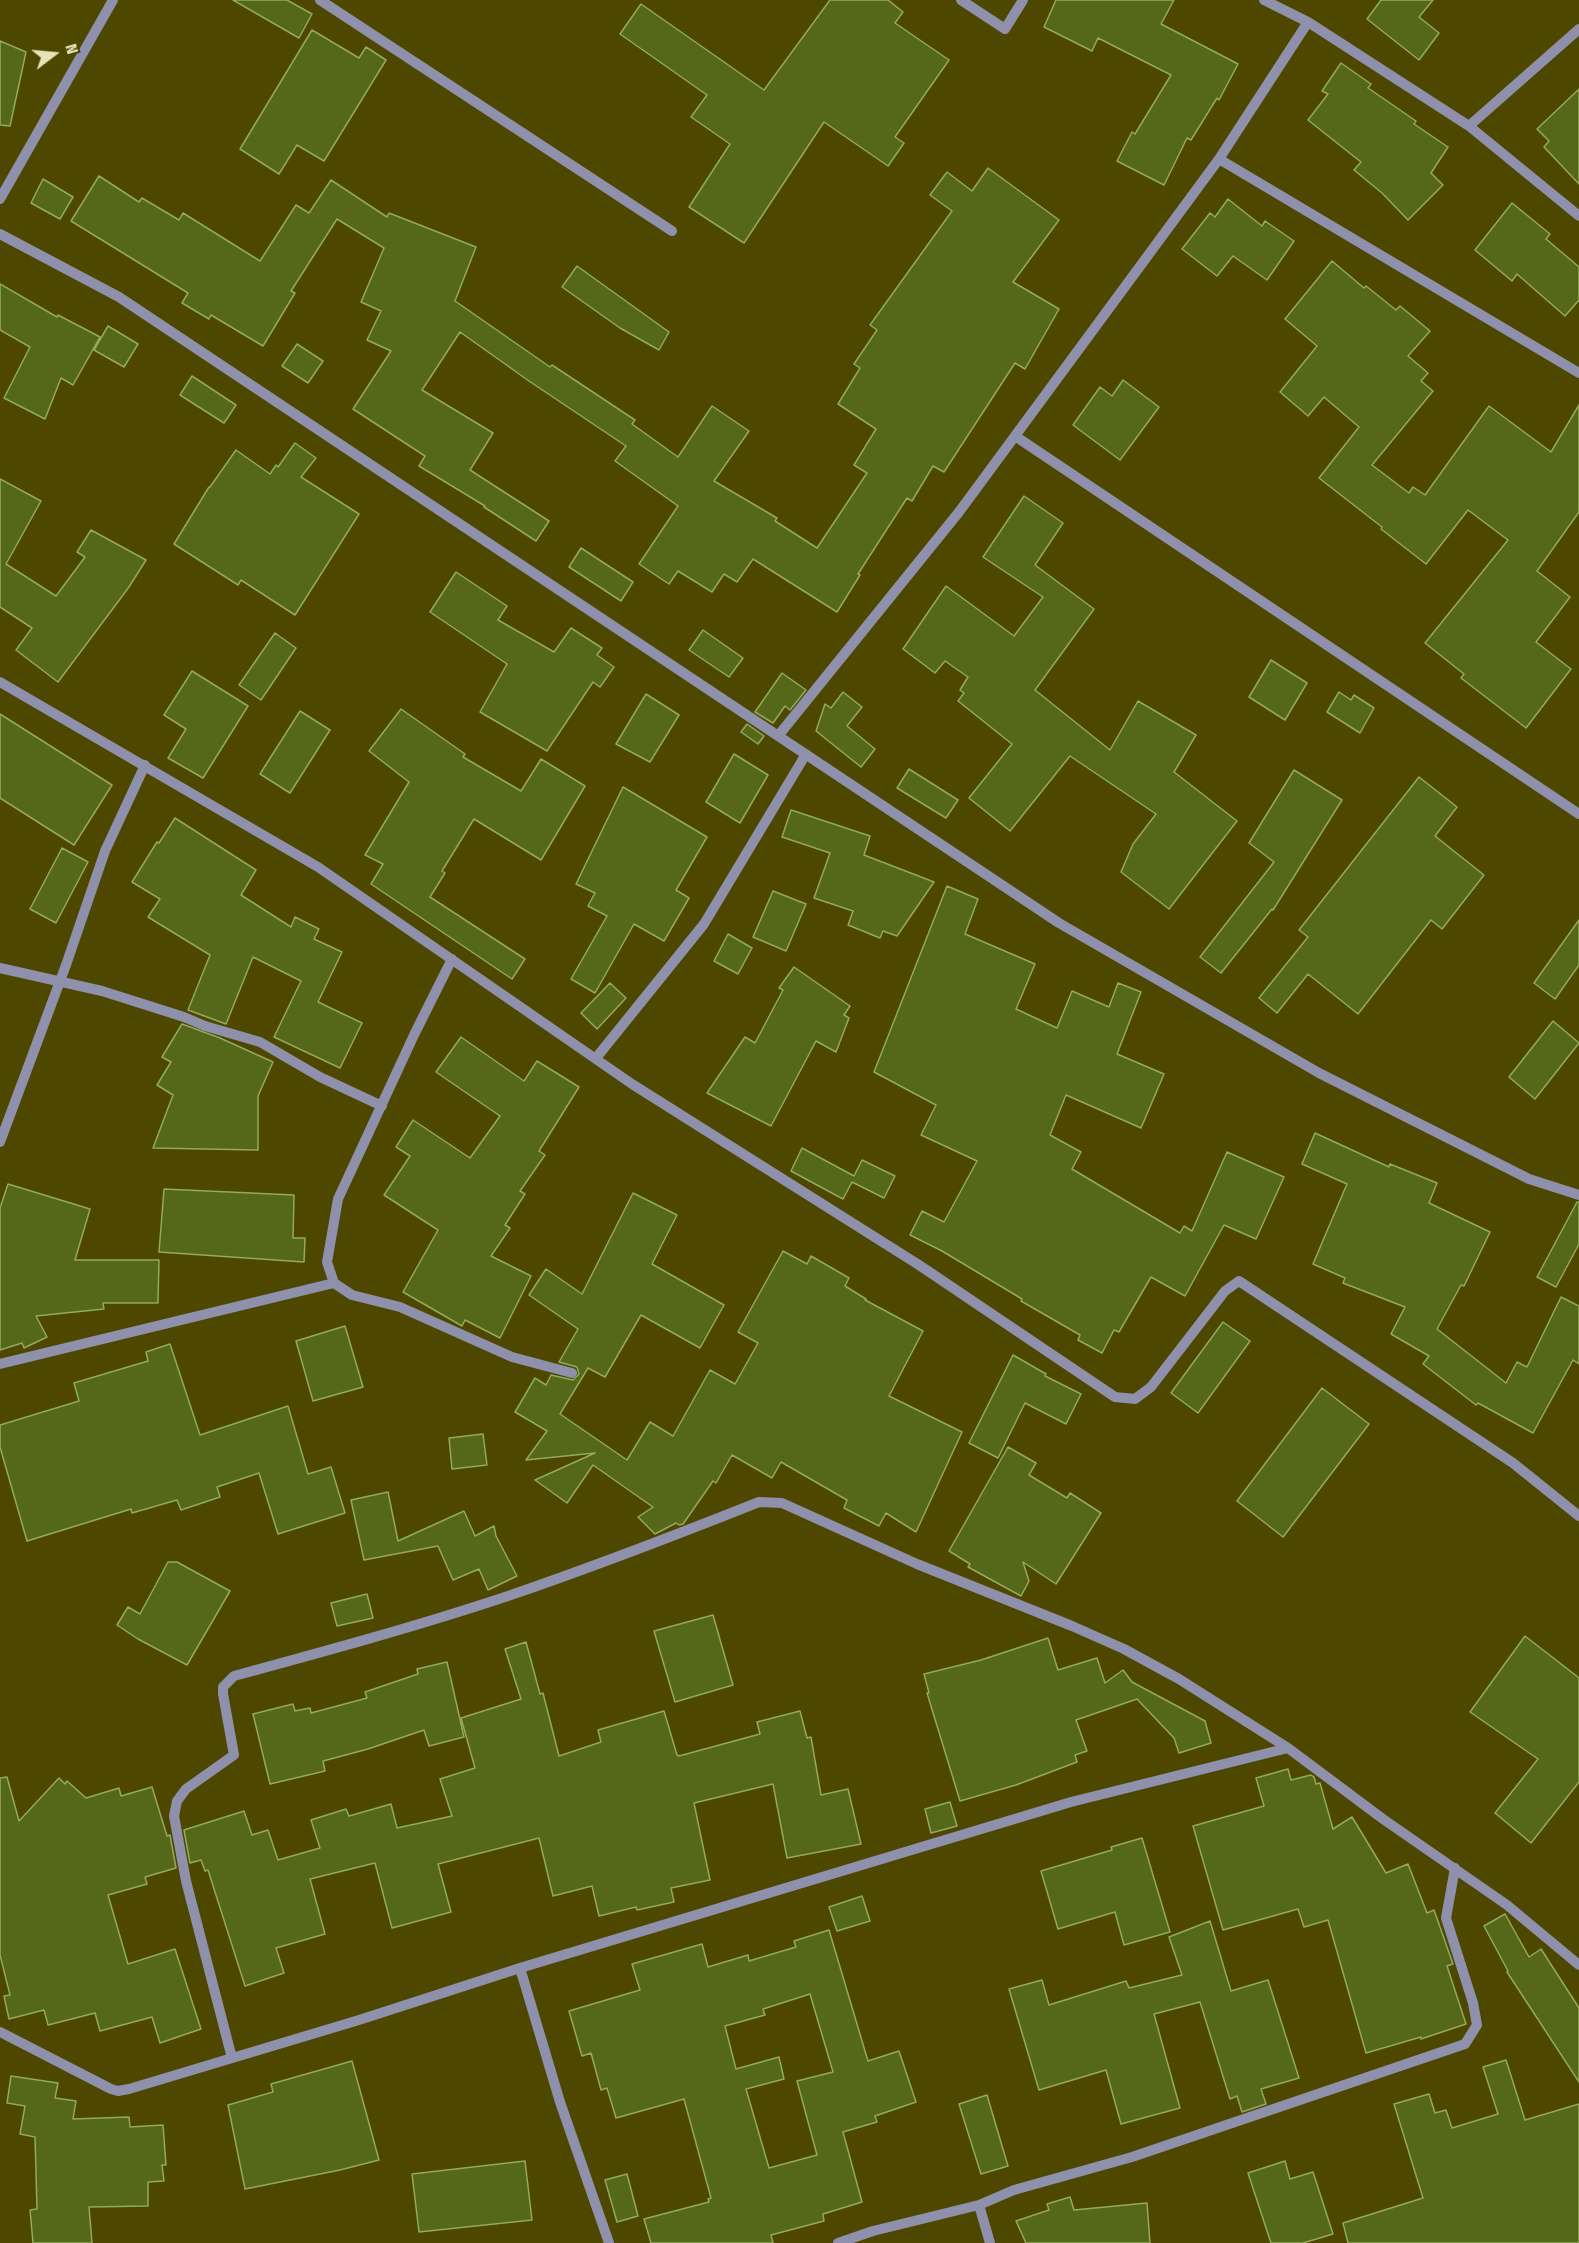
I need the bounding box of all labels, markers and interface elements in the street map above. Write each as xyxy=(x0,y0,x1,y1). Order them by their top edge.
north arrow xyxy=(24,24,84,84)
text: N xyxy=(61,42,82,56)

